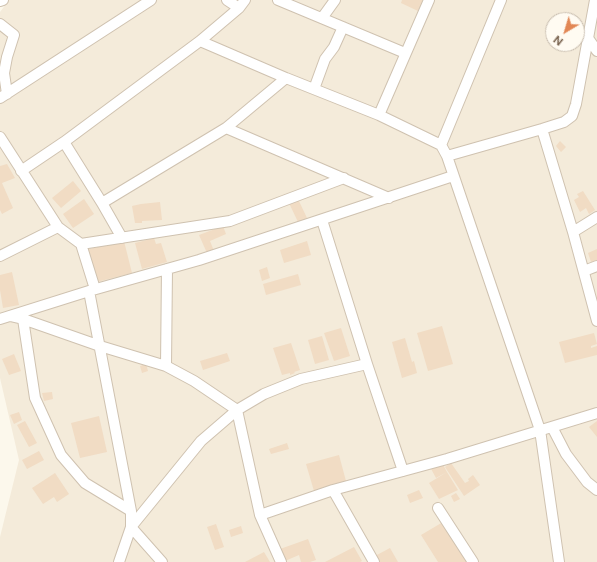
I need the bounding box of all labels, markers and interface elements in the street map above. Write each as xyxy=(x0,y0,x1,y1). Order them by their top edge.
north arrow xyxy=(545,12,585,52)
text: N xyxy=(551,33,565,48)

